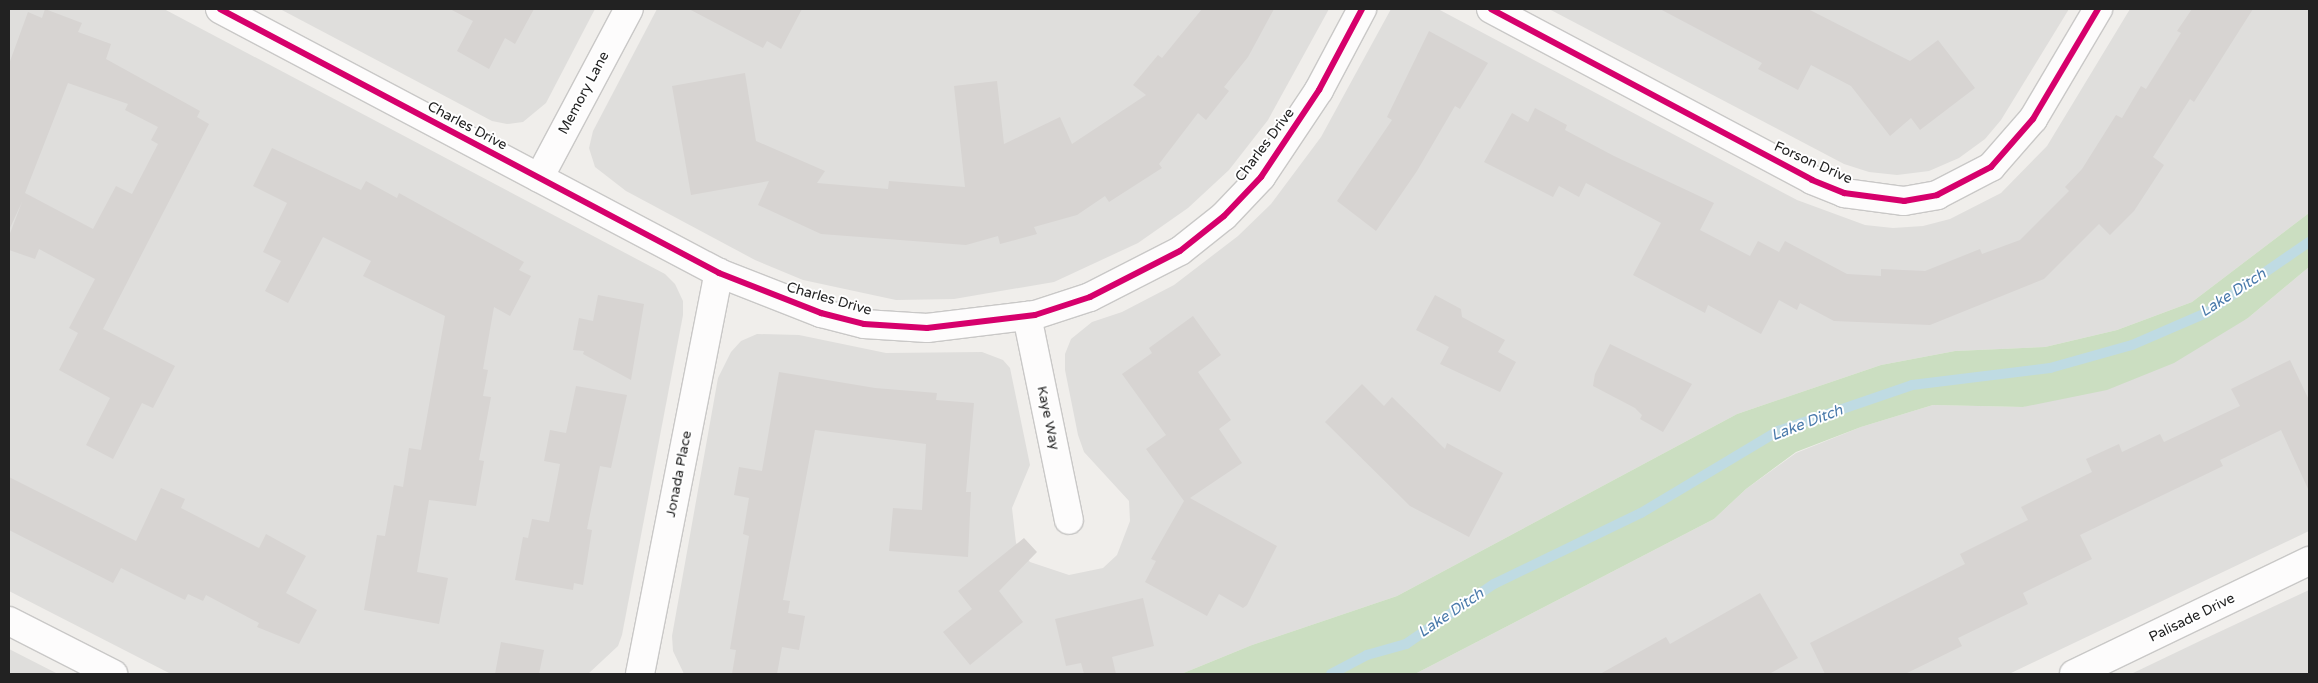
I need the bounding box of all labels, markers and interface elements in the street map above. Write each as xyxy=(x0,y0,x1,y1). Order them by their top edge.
street label: Memory Lane xyxy=(555,49,613,137)
street label: Charles Drive xyxy=(424,98,510,154)
street label: Charles Drive xyxy=(1232,105,1298,185)
street label: Forson Drive xyxy=(1771,138,1855,188)
water label: Lake Ditch xyxy=(2197,265,2269,321)
street label: Charles Drive xyxy=(785,279,873,319)
street label: Kaye Way xyxy=(1033,384,1063,452)
water label: Lake Ditch xyxy=(1769,401,1845,445)
street label: Jonada Place xyxy=(662,429,696,519)
water label: Lake Ditch xyxy=(1415,585,1487,641)
street label: Palisade Drive xyxy=(2146,590,2238,646)

